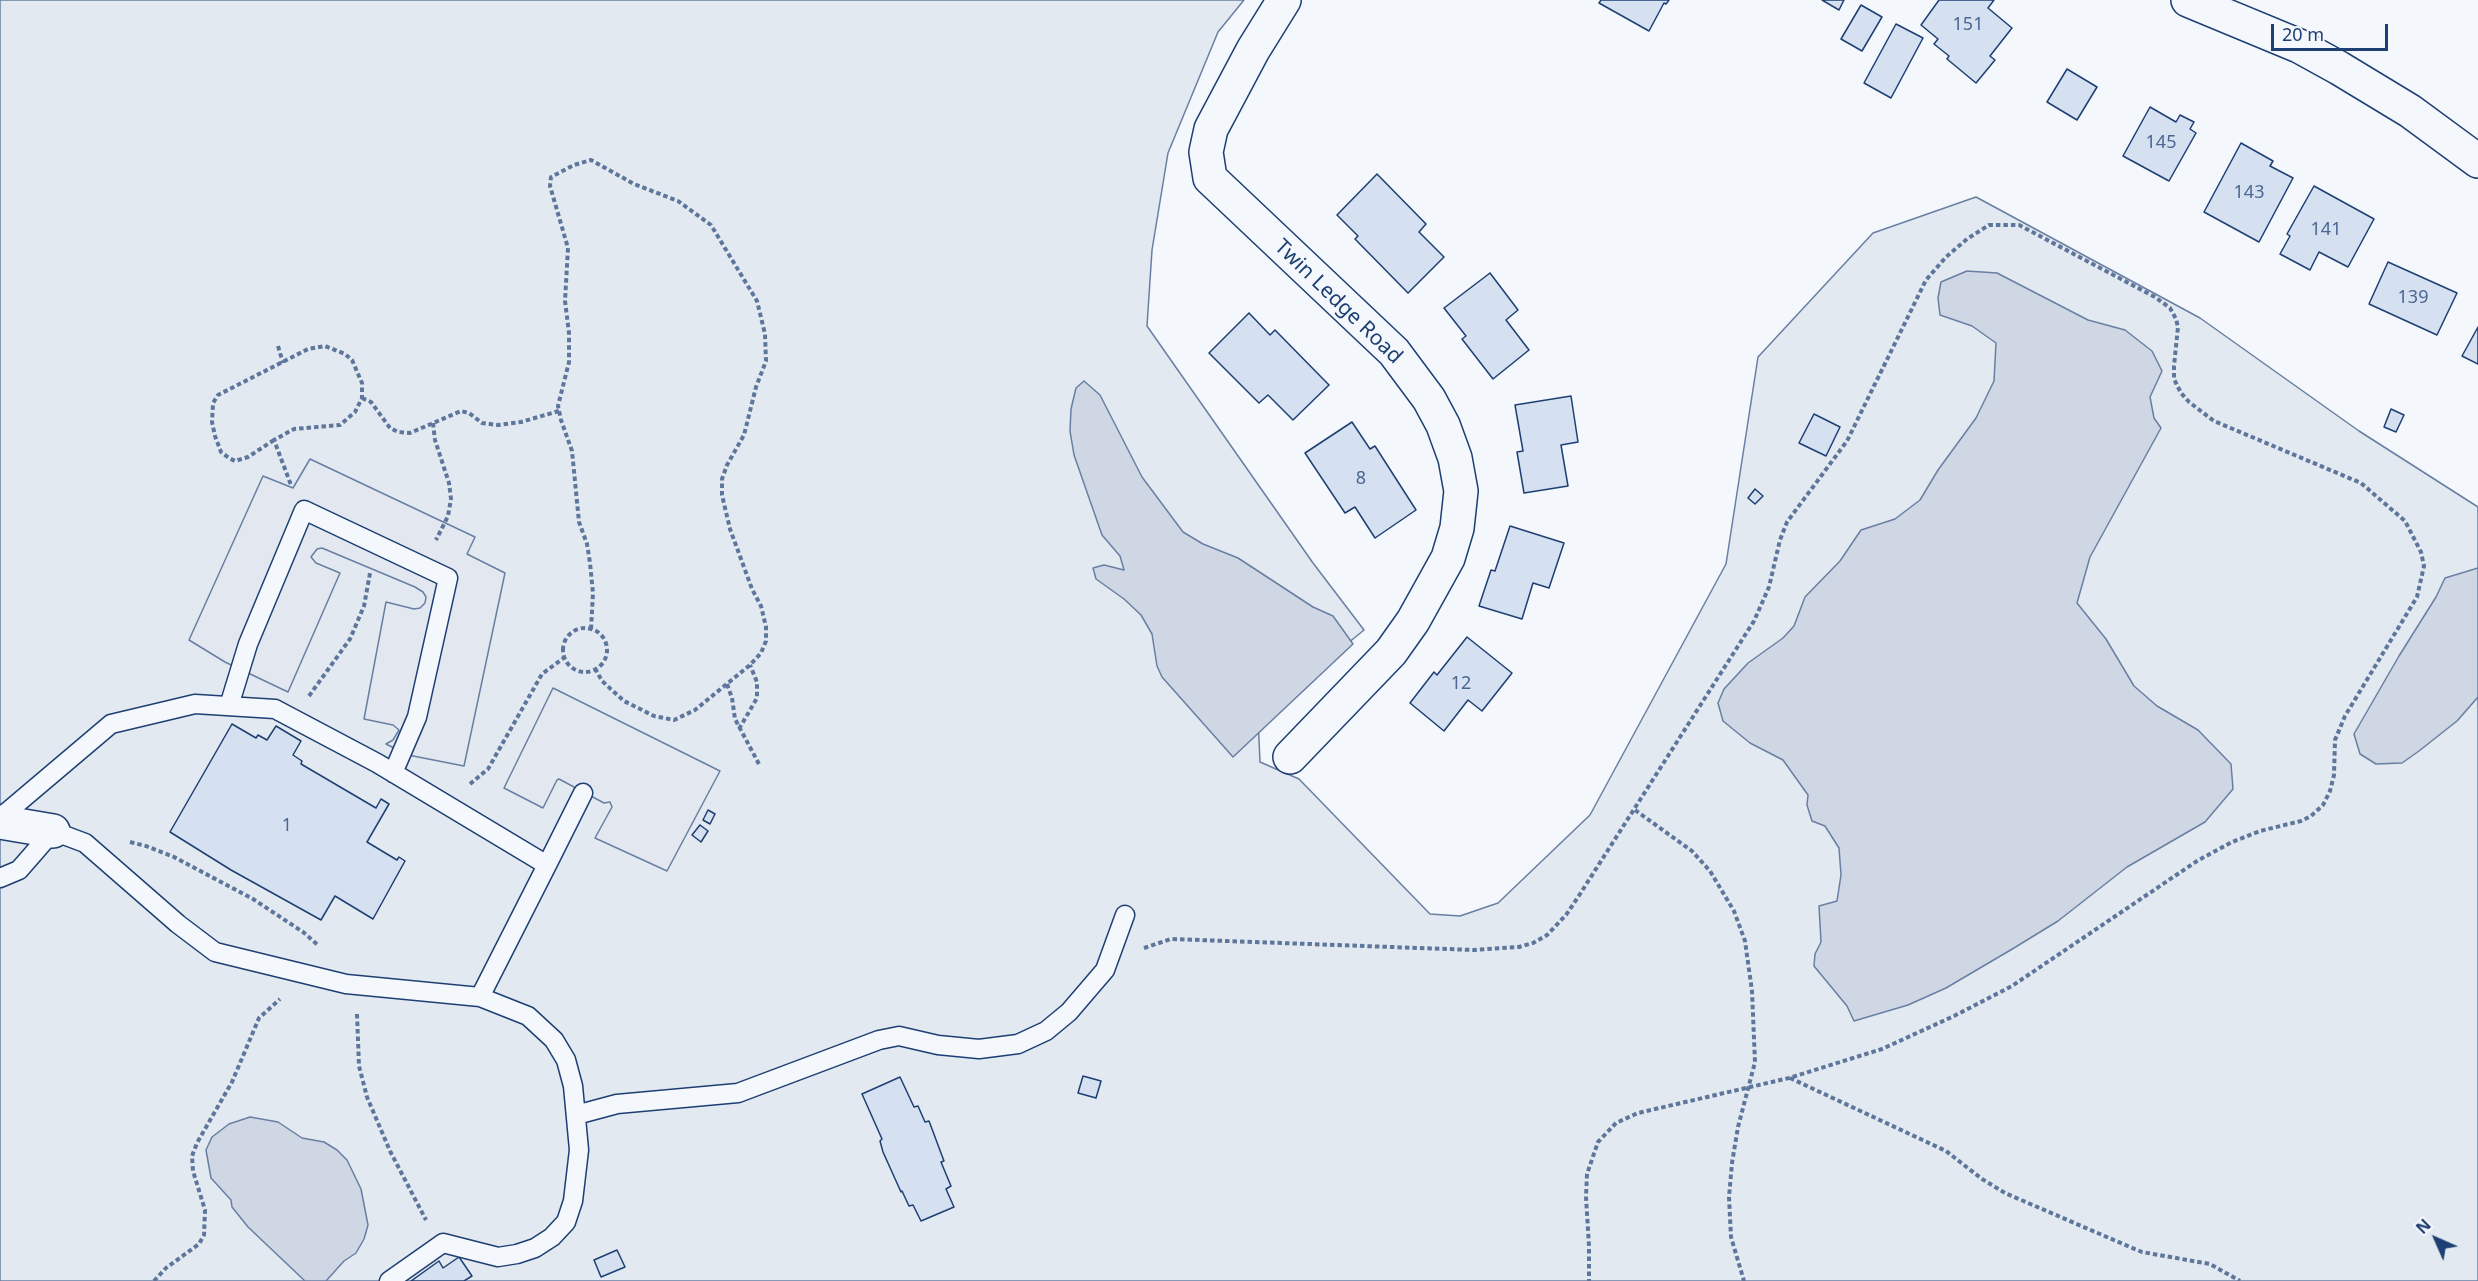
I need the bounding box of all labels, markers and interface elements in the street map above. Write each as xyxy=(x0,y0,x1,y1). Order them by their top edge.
scale bar xyxy=(2274,12,2391,50)
house number: 151 xyxy=(1953,14,1983,36)
text: 20 m xyxy=(2282,22,2324,46)
house number: 145 xyxy=(2146,132,2176,154)
house number: 143 xyxy=(2234,182,2264,204)
house number: 141 xyxy=(2311,219,2341,241)
street label: Twin Ledge Road xyxy=(1269,235,1407,369)
house number: 139 xyxy=(2398,287,2428,309)
house number: 8 xyxy=(1356,468,1366,490)
house number: 12 xyxy=(1451,673,1471,695)
house number: 1 xyxy=(282,815,292,837)
north arrow xyxy=(2406,1209,2466,1269)
text: N xyxy=(2411,1214,2436,1239)

